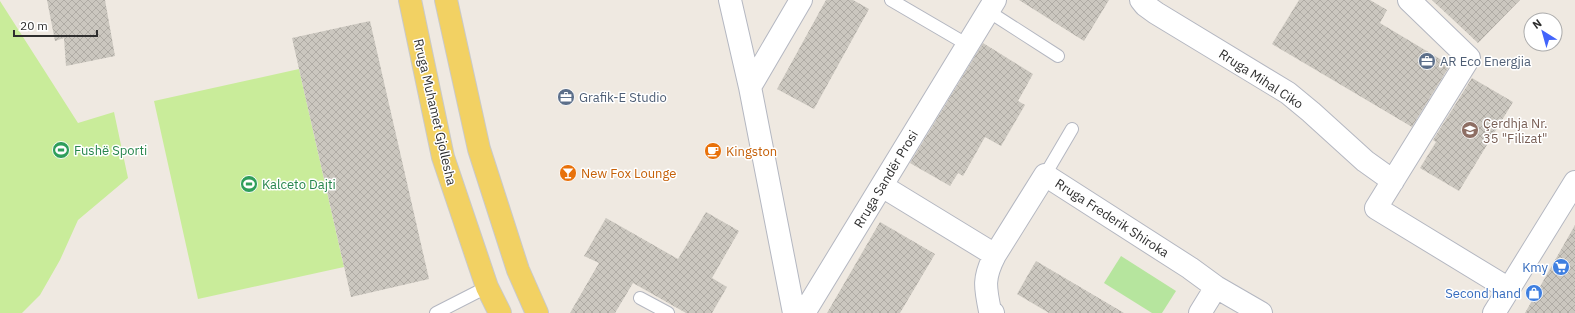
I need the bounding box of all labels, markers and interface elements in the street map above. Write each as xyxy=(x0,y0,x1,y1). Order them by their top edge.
scale bar xyxy=(14,12,97,38)
north arrow xyxy=(1523,12,1563,52)
text: N xyxy=(1530,16,1544,32)
text: 20 m xyxy=(20,18,48,33)
street label: Rruga Muhamet Gjollesha xyxy=(410,37,460,187)
street label: Rruga Mihal Ciko xyxy=(1216,45,1306,113)
office icon: AR Eco Energjia xyxy=(1417,51,1437,71)
place label: AR Eco Energjia xyxy=(1440,53,1531,70)
office icon: Grafik-E Studio xyxy=(556,87,576,107)
place label: Grafik-E Studio xyxy=(579,89,667,106)
place label: Çerdhja Nr. 35 "Filizat" xyxy=(1483,115,1548,147)
school or university icon: Çerdhja Nr. 35 "Filizat" xyxy=(1460,120,1480,140)
street label: Rruga Sandër Prosi xyxy=(850,127,922,231)
sports icon: Fushë Sporti xyxy=(51,140,71,160)
cafe icon: Kingston xyxy=(703,141,723,161)
place label: Fushë Sporti xyxy=(74,142,147,159)
place label: Kingston xyxy=(726,143,777,160)
bar icon: New Fox Lounge xyxy=(558,163,578,183)
place label: New Fox Lounge xyxy=(581,165,676,182)
sports icon: Kalceto Dajti xyxy=(239,174,259,194)
street label: Rruga Frederik Shiroka xyxy=(1052,175,1172,261)
place label: Kalceto Dajti xyxy=(262,176,336,193)
supermarket icon: Kmy xyxy=(1551,257,1571,277)
place label: Kmy xyxy=(1522,259,1548,276)
shop icon: Second hand xyxy=(1524,283,1544,303)
place label: Second hand xyxy=(1445,285,1521,302)

